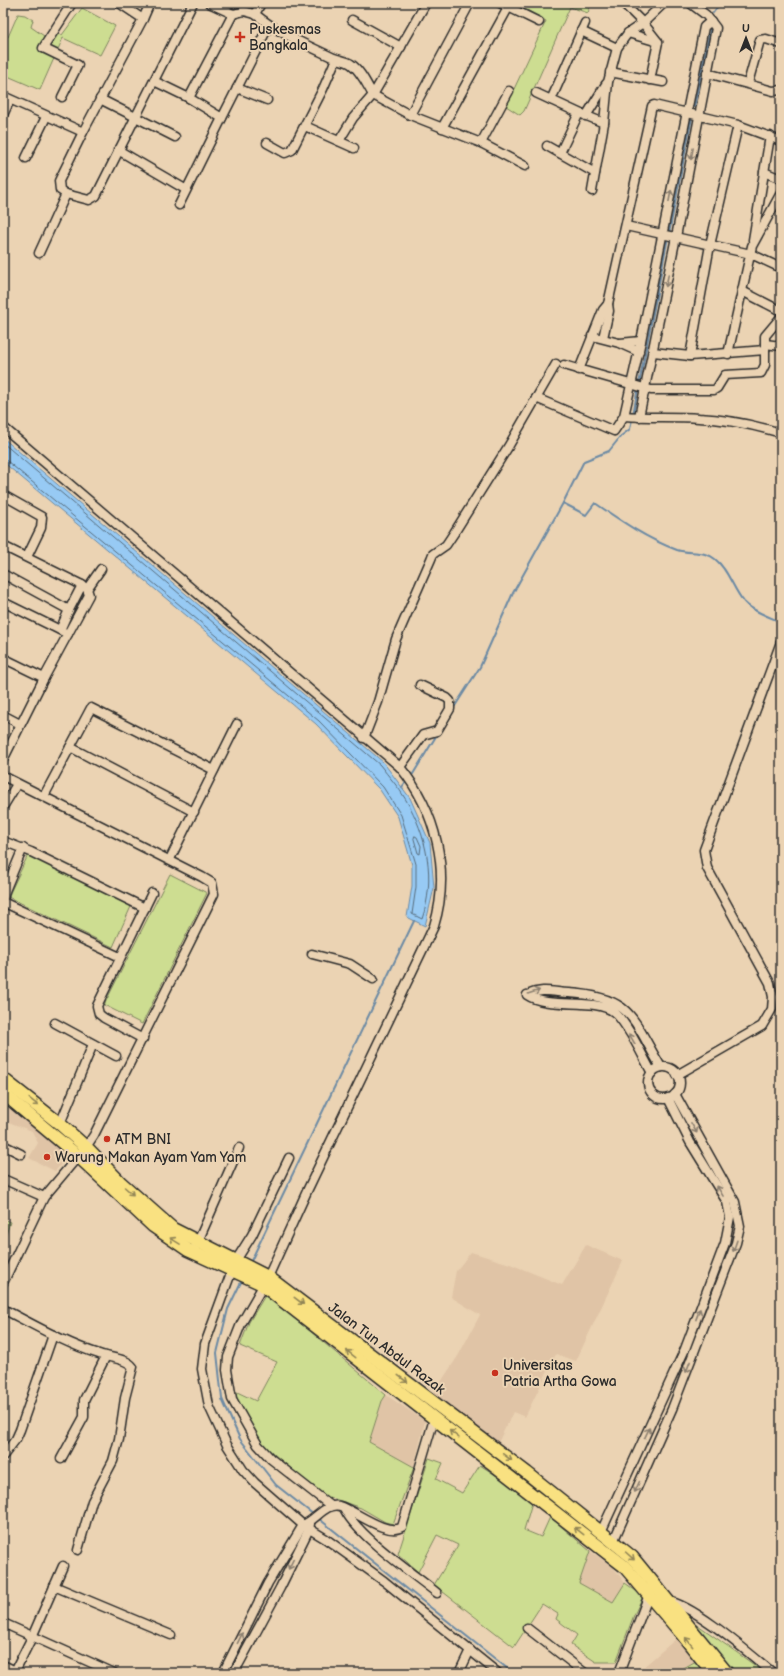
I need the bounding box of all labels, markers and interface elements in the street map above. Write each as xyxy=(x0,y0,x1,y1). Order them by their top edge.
north arrow xyxy=(726,18,766,58)
place label: Puskesmas Bangkala xyxy=(249,21,321,54)
text: U xyxy=(742,22,750,35)
marker: Puskesmas Bangkala xyxy=(234,31,246,43)
one-way arrow xyxy=(688,147,696,160)
one-way arrow xyxy=(666,190,674,203)
one-way arrow xyxy=(663,275,671,288)
one-way arrow xyxy=(528,988,540,996)
one-way arrow xyxy=(628,1033,636,1045)
one-way arrow xyxy=(29,1098,40,1106)
one-way arrow xyxy=(690,1122,698,1134)
place label: ATM BNI xyxy=(115,1131,171,1148)
marker: ATM BNI xyxy=(102,1134,112,1144)
place label: Warung Makan Ayam Yam Yam xyxy=(55,1149,246,1166)
marker: Warung Makan Ayam Yam Yam xyxy=(42,1152,52,1162)
one-way arrow xyxy=(124,1186,134,1195)
one-way arrow xyxy=(716,1186,724,1197)
one-way arrow xyxy=(169,1237,181,1245)
one-way arrow xyxy=(730,1240,738,1252)
one-way arrow xyxy=(294,1296,305,1305)
street label: Jalan Tun Abdul Razak xyxy=(325,1299,449,1398)
one-way arrow xyxy=(695,1308,703,1320)
one-way arrow xyxy=(346,1350,357,1358)
place label: Universitas Patria Artha Gowa xyxy=(503,1357,617,1390)
one-way arrow xyxy=(683,1361,691,1373)
marker: Universitas Patria Artha Gowa xyxy=(490,1368,500,1378)
one-way arrow xyxy=(398,1375,409,1383)
one-way arrow xyxy=(644,1428,651,1440)
one-way arrow xyxy=(448,1430,459,1438)
one-way arrow xyxy=(501,1453,512,1461)
one-way arrow xyxy=(633,1481,641,1493)
one-way arrow xyxy=(573,1526,584,1535)
one-way arrow xyxy=(625,1551,635,1561)
one-way arrow xyxy=(287,1557,294,1569)
one-way arrow xyxy=(237,1632,245,1644)
one-way arrow xyxy=(684,1637,693,1648)

